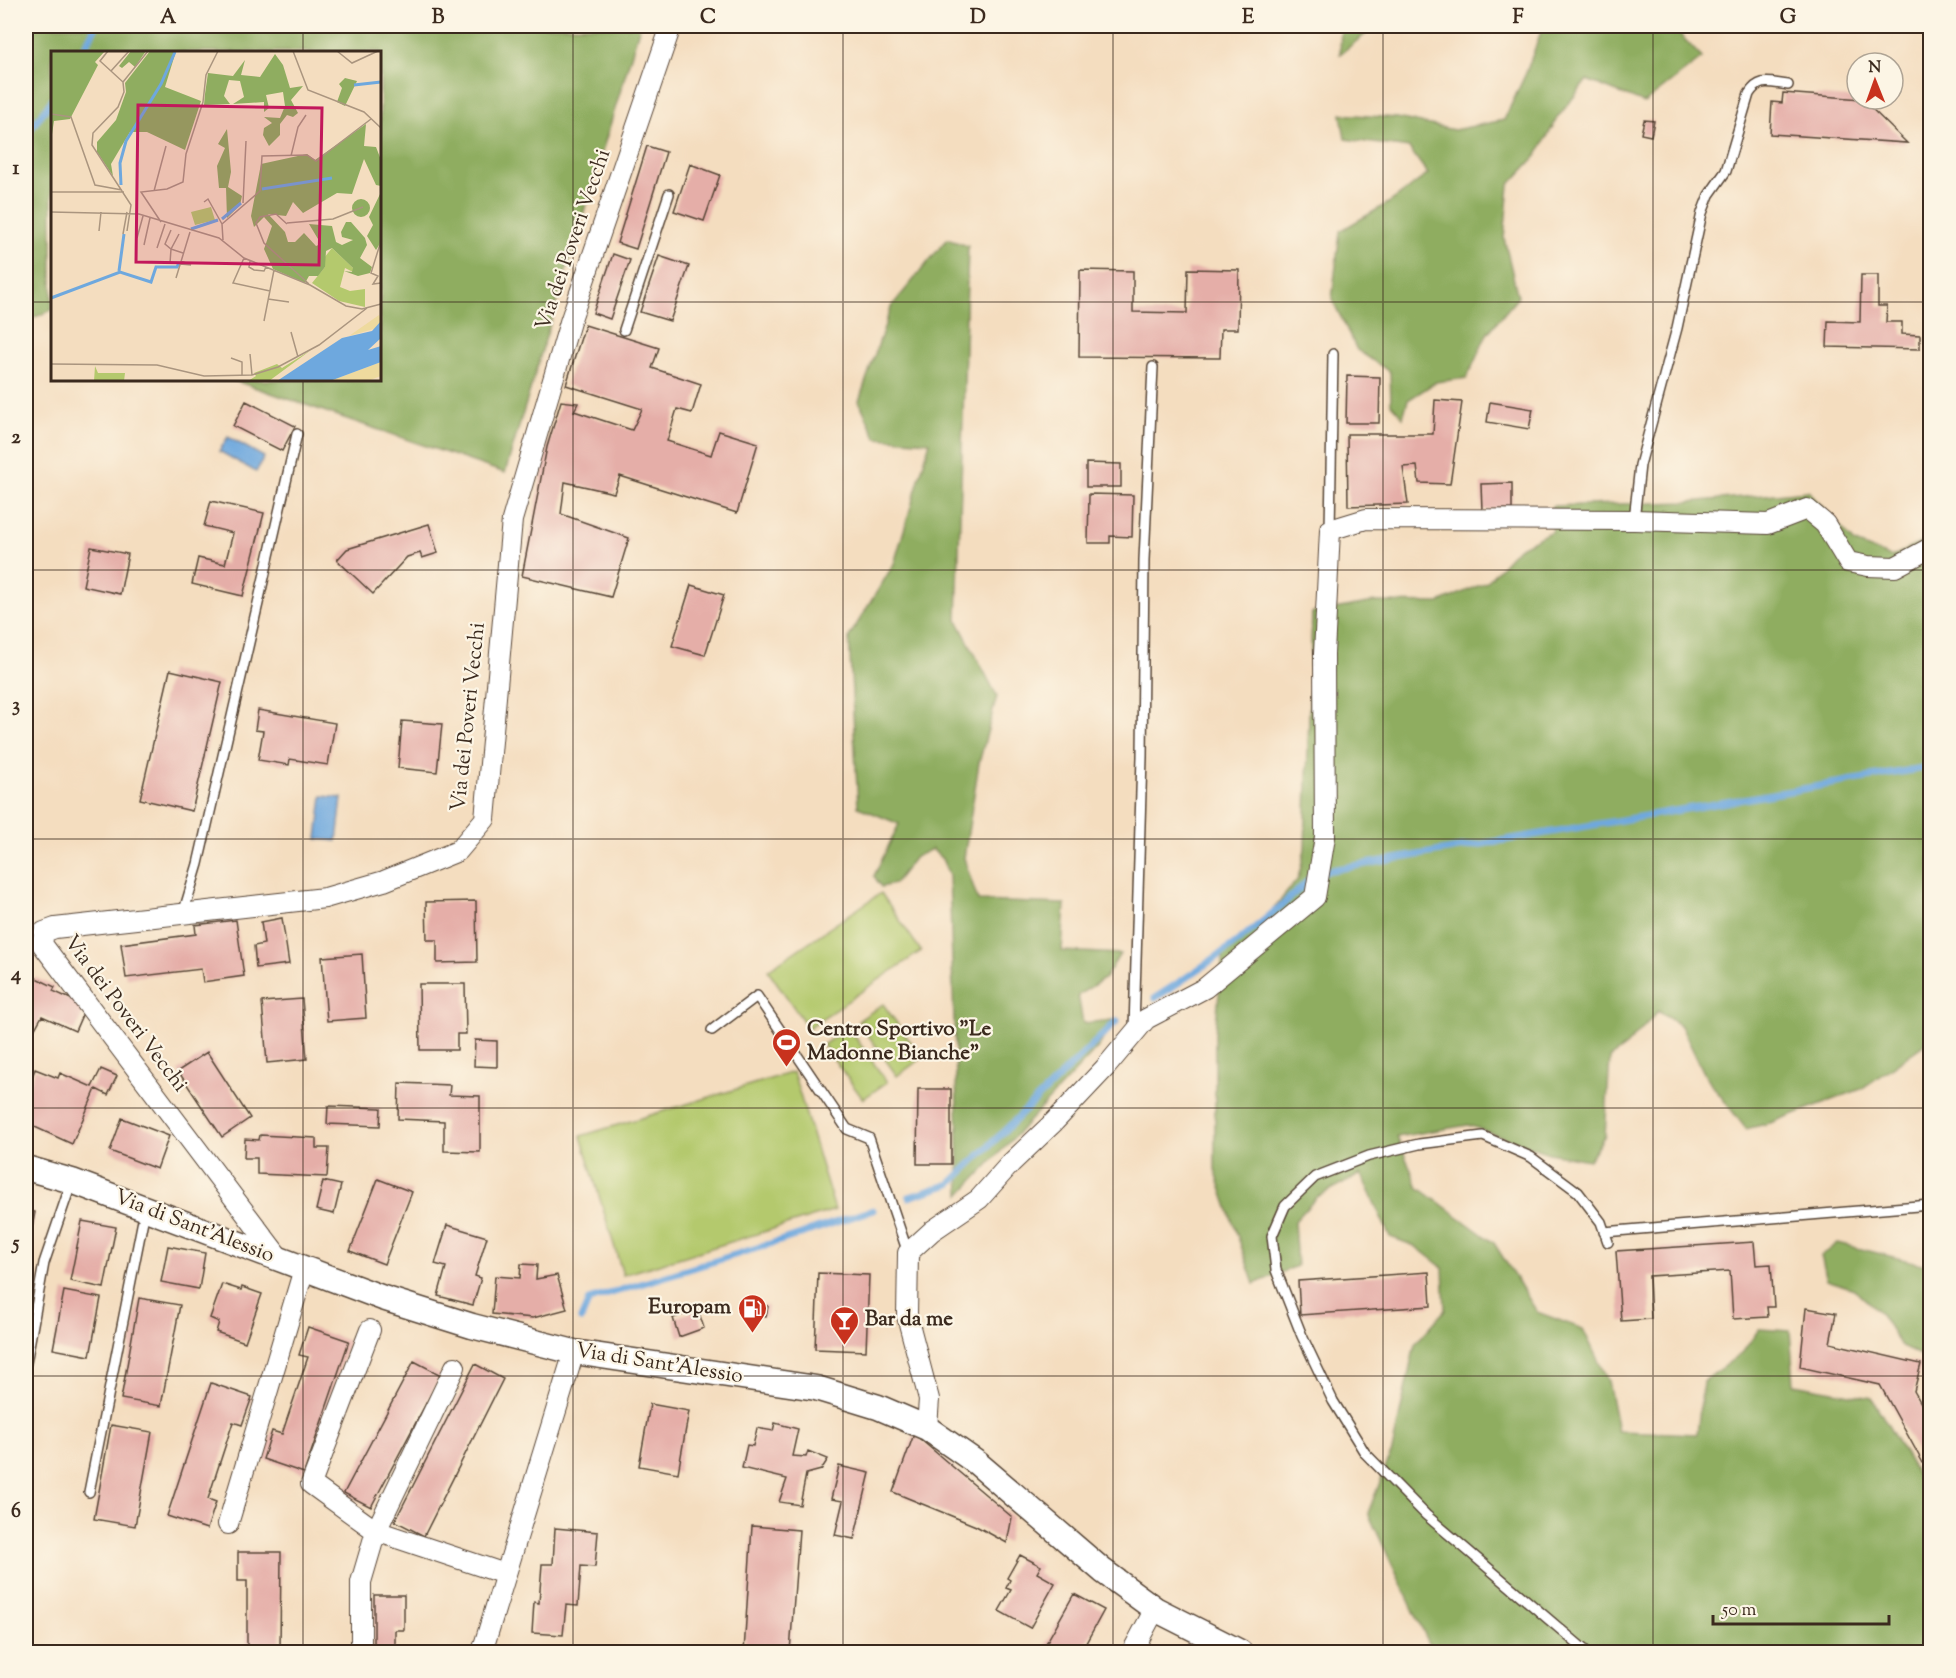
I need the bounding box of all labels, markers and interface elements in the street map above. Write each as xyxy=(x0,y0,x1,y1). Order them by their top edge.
text: A xyxy=(160,4,177,33)
text: B xyxy=(432,4,445,33)
text: C xyxy=(700,4,716,33)
text: D xyxy=(970,4,986,33)
text: E xyxy=(1242,4,1255,33)
text: F xyxy=(1512,4,1524,33)
text: G xyxy=(1780,4,1797,33)
inset map xyxy=(51,51,381,381)
north arrow xyxy=(1845,51,1905,111)
text: N xyxy=(1868,57,1882,80)
street label: Via dei Poveri Vecchi xyxy=(529,145,619,335)
text: 1 xyxy=(13,155,20,184)
text: 2 xyxy=(11,424,21,453)
street label: Via dei Poveri Vecchi xyxy=(444,621,494,813)
text: 3 xyxy=(12,692,20,721)
street label: Via dei Poveri Vecchi xyxy=(56,929,194,1099)
text: 4 xyxy=(10,961,21,990)
place label: Centro Sportivo "Le Madonne Bianche" xyxy=(807,1015,992,1069)
sports icon: Centro Sportivo "Le Madonne Bianche" xyxy=(770,1026,802,1068)
street label: Via di Sant'Alessio xyxy=(110,1183,278,1271)
text: 5 xyxy=(11,1230,20,1259)
fuel station icon: Europam xyxy=(736,1292,768,1334)
place label: Europam xyxy=(648,1293,732,1323)
bar icon: Bar da me xyxy=(828,1304,860,1346)
place label: Bar da me xyxy=(865,1305,953,1335)
street label: Via di Sant'Alessio xyxy=(573,1336,745,1392)
text: 6 xyxy=(11,1498,21,1527)
scale bar xyxy=(1713,1588,1888,1626)
text: 50 m xyxy=(1721,1598,1757,1624)

